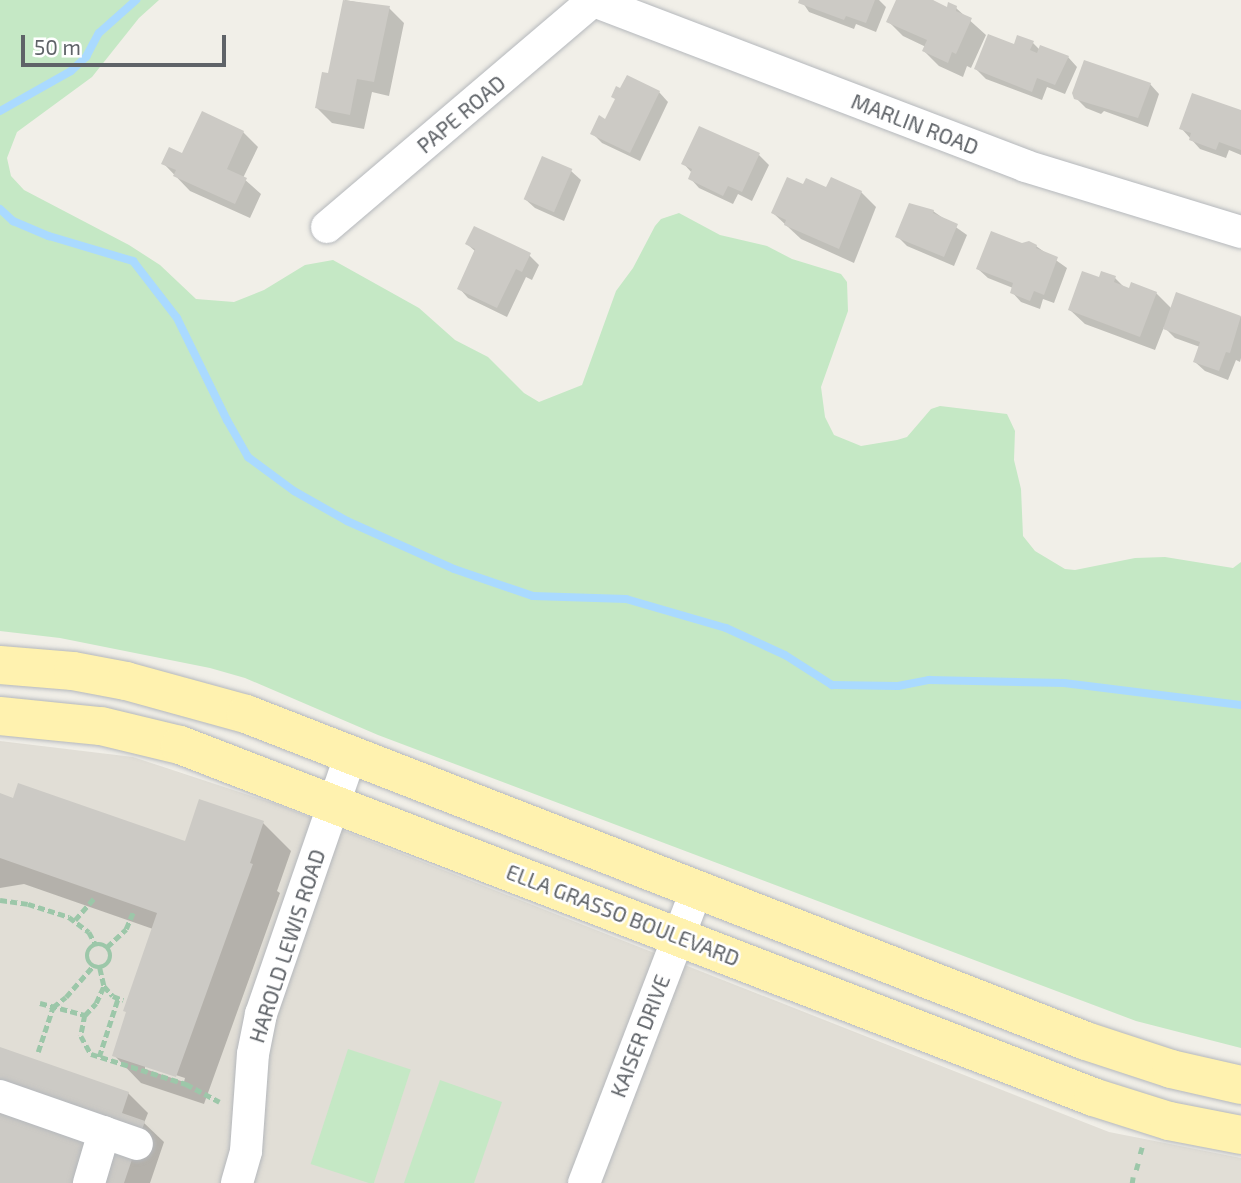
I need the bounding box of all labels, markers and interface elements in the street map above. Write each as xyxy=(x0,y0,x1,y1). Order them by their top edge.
scale bar xyxy=(24,21,229,65)
text: 50 m xyxy=(34,34,81,59)
street label: PAPE ROAD xyxy=(412,70,510,158)
street label: MARLIN ROAD xyxy=(848,88,982,160)
street label: HAROLD LEWIS ROAD xyxy=(244,846,330,1046)
street label: ELLA GRASSO BOULEVARD xyxy=(503,859,743,971)
street label: KAISER DRIVE xyxy=(605,971,675,1101)

